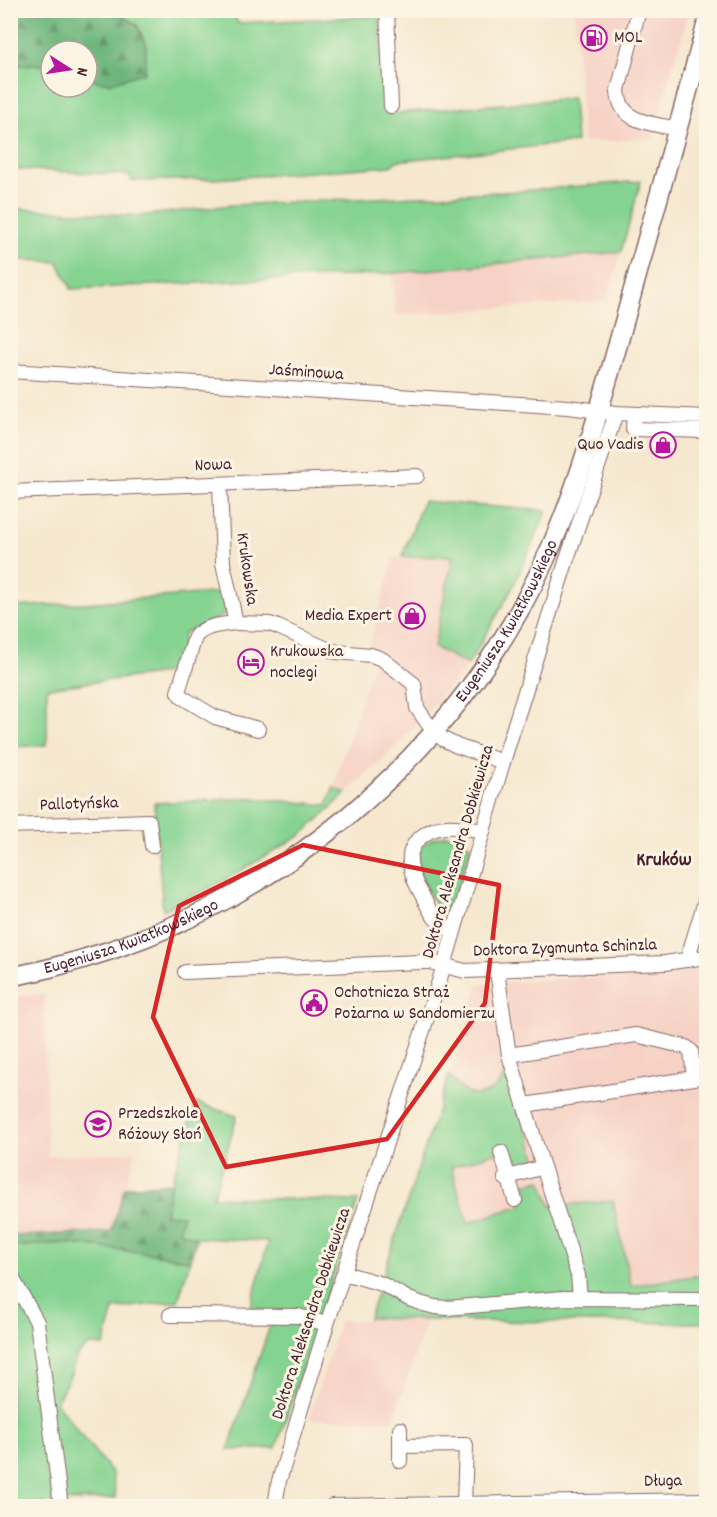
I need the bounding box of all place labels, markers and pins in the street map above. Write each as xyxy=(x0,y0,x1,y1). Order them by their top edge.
fuel station icon: MOL xyxy=(579,23,609,53)
place label: MOL xyxy=(614,26,643,51)
shop icon: Quo Vadis xyxy=(648,430,678,460)
place label: Quo Vadis xyxy=(577,433,644,458)
shop icon: Media Expert xyxy=(397,601,427,631)
place label: Media Expert xyxy=(305,604,392,629)
place label: Krukowska noclegi xyxy=(270,640,344,686)
hotel icon: Krukowska noclegi xyxy=(236,647,266,677)
place label: Ochotnicza Straż Pożarna w Sandomierzu xyxy=(334,981,495,1027)
public building icon: Ochotnicza Straż Pożarna w Sandomierzu xyxy=(299,988,329,1018)
place label: Przedszkole Różowy Słoń xyxy=(118,1102,201,1148)
school or university icon: Przedszkole Różowy Słoń xyxy=(83,1109,113,1139)

